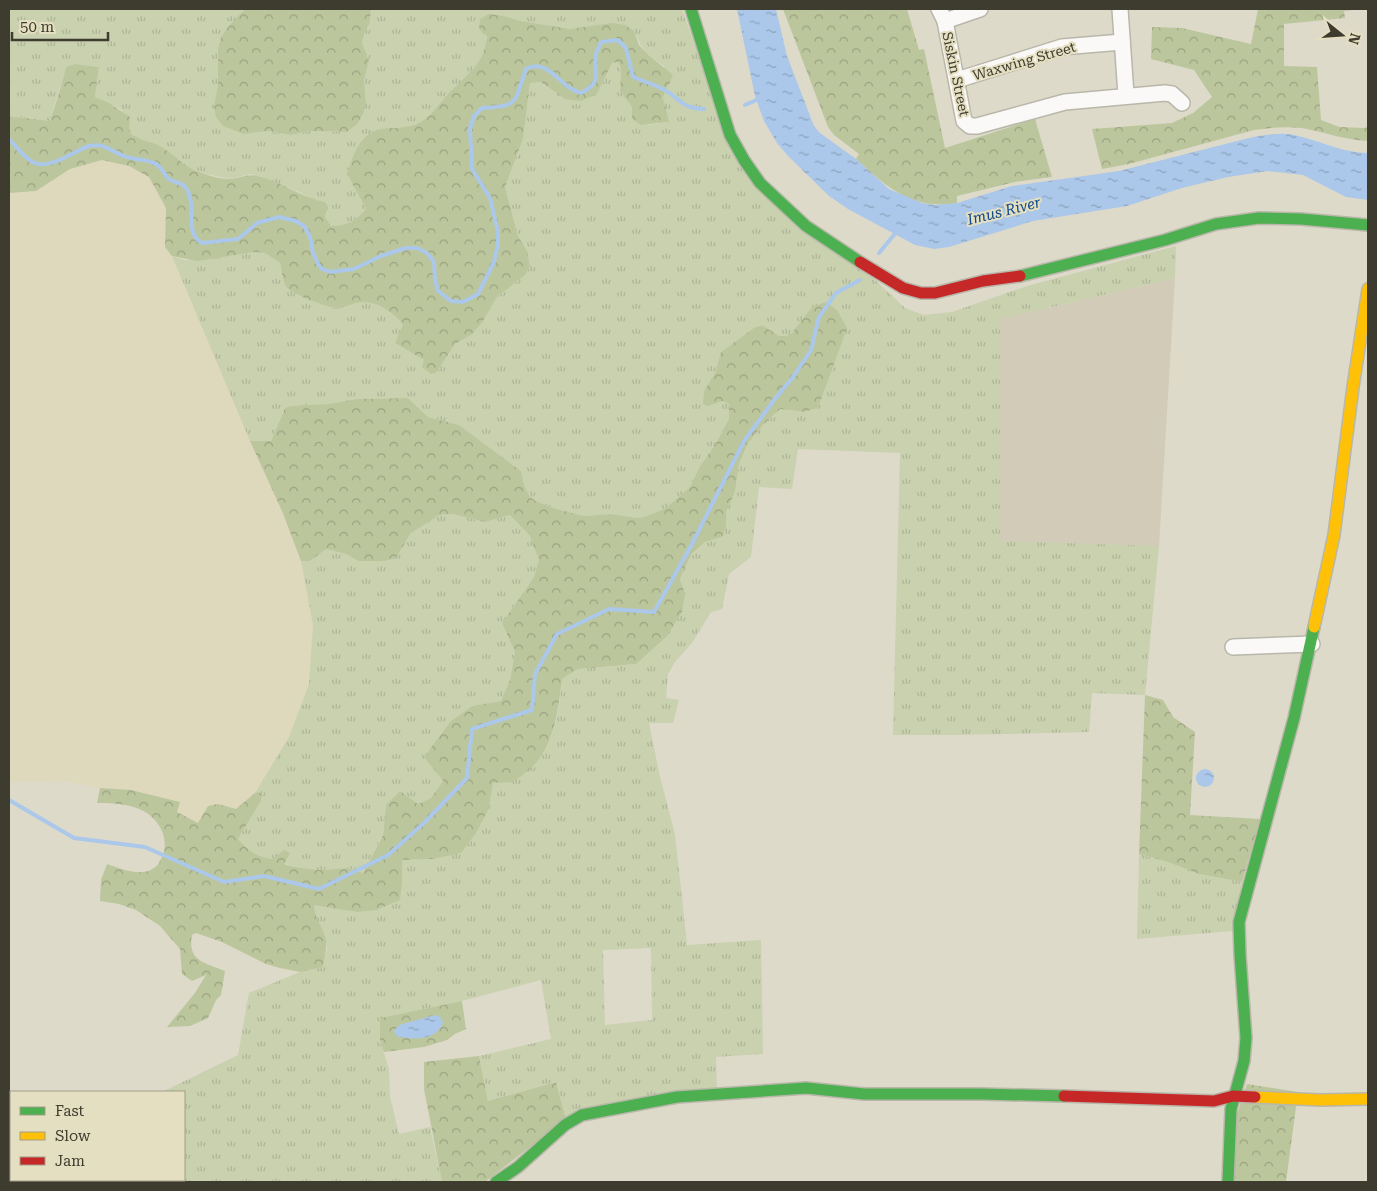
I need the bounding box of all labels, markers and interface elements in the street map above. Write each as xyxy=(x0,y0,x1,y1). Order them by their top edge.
scale bar xyxy=(12,10,109,42)
north arrow xyxy=(1317,10,1367,60)
text: 50 m xyxy=(20,18,55,36)
street label: Siskin Street xyxy=(939,30,973,118)
text: N xyxy=(1345,31,1364,47)
street label: Waxwing Street xyxy=(971,39,1077,83)
water label: Imus River xyxy=(964,193,1043,229)
legend xyxy=(10,1091,185,1181)
text: Fast xyxy=(55,1102,85,1120)
text: Slow xyxy=(55,1127,91,1145)
text: Jam xyxy=(55,1152,85,1170)

